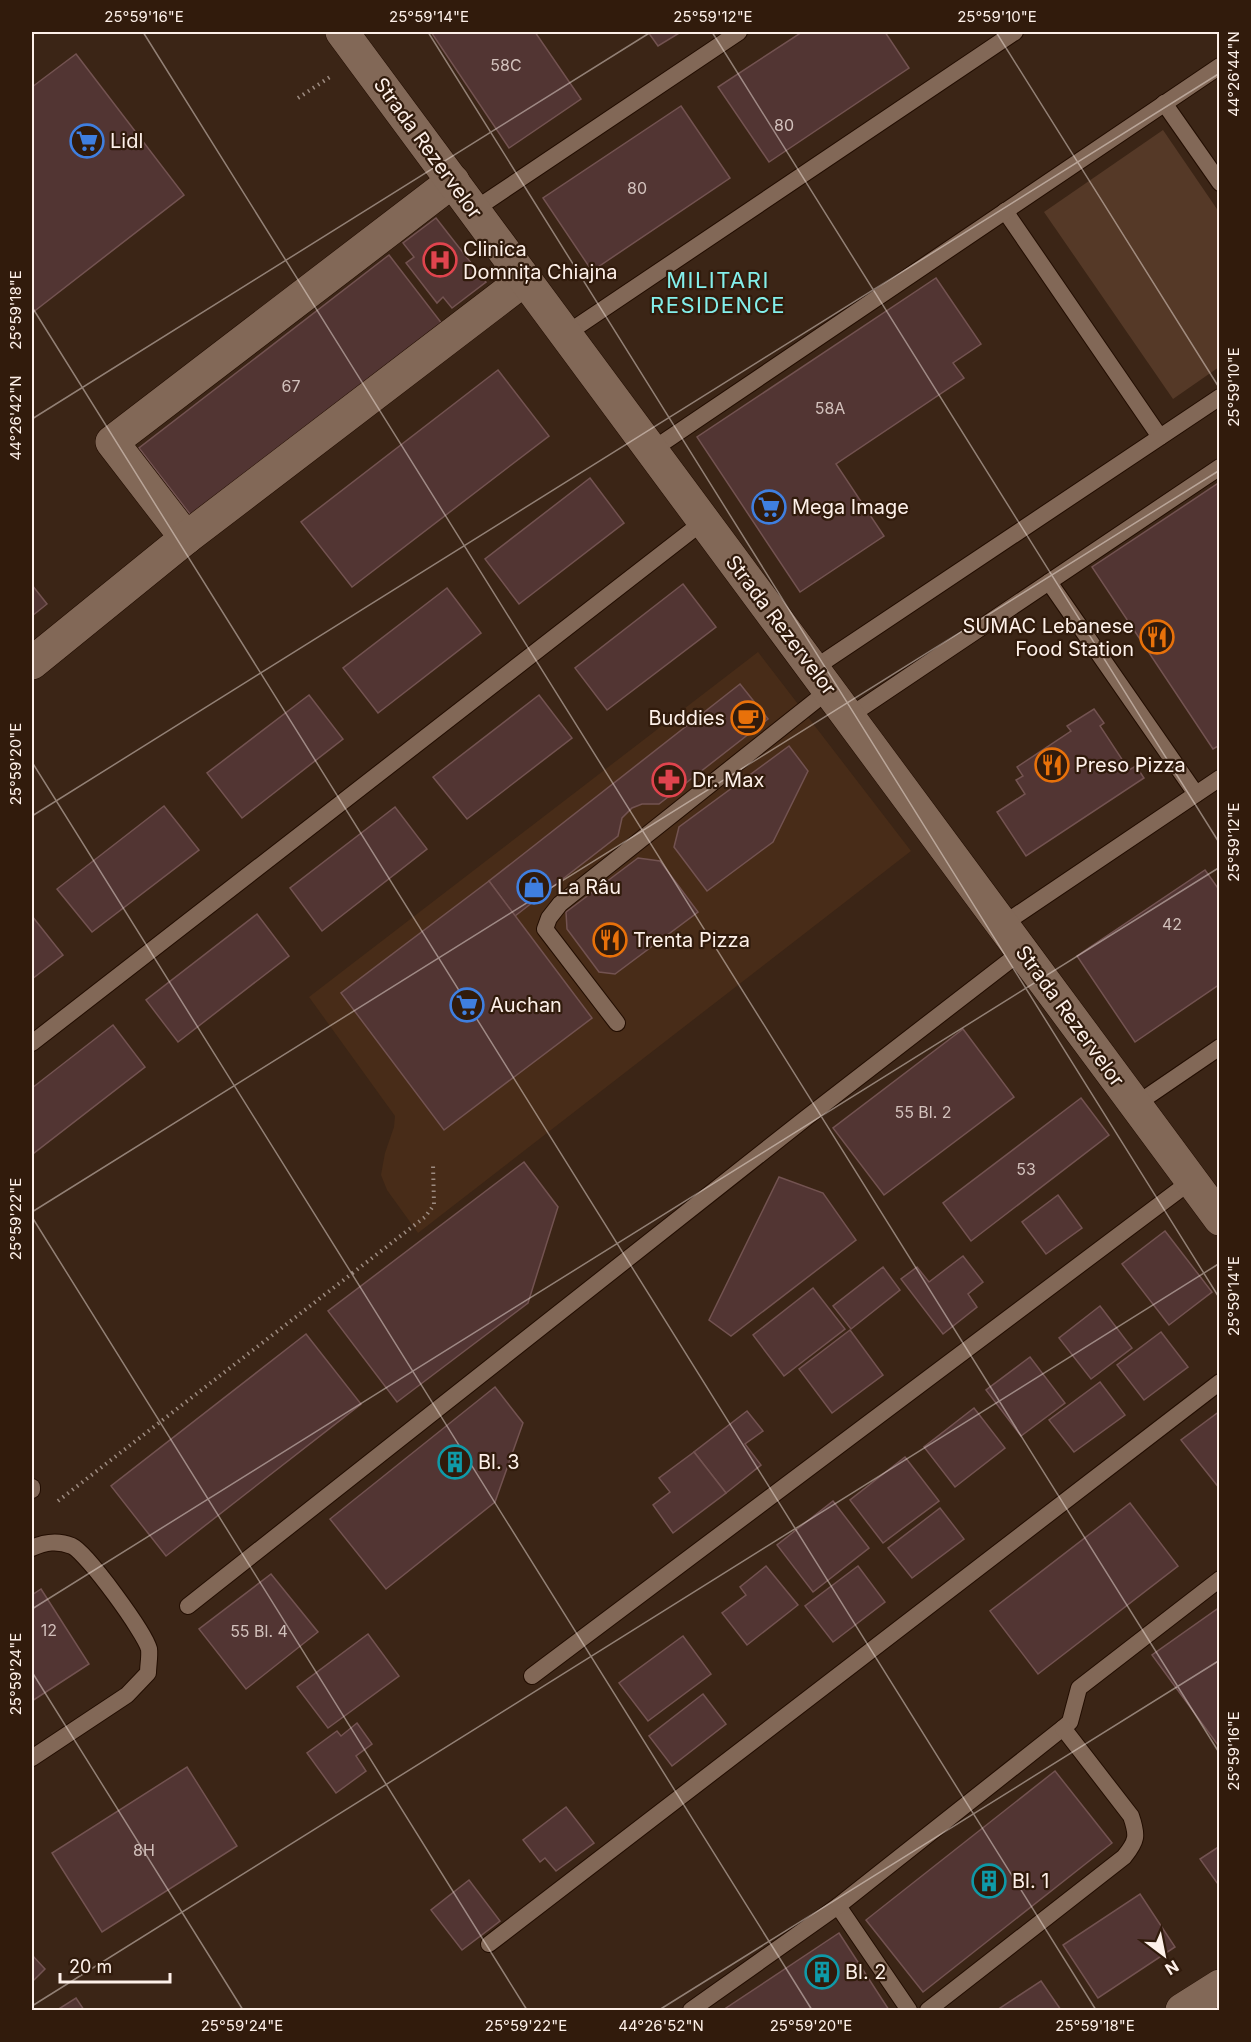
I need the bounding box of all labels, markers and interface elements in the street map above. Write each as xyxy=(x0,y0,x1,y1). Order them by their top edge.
text: 25°59'16"E xyxy=(104,7,184,26)
text: 25°59'14"E xyxy=(389,7,469,26)
text: 25°59'12"E xyxy=(673,7,753,26)
text: 25°59'10"E xyxy=(957,7,1037,26)
text: 44°26'44"N xyxy=(1224,31,1243,117)
house number: 58C xyxy=(490,55,522,75)
street label: Strada Rezervelor xyxy=(369,73,487,224)
house number: 80 xyxy=(774,115,794,135)
supermarket icon: Lidl xyxy=(69,123,105,159)
place label: Lidl xyxy=(110,129,143,153)
house number: 80 xyxy=(627,178,647,198)
place label: Clinica Domnița Chiajna xyxy=(463,237,618,284)
hospital icon: Clinica Domnița Chiajna xyxy=(422,242,458,278)
district label: MILITARI RESIDENCE xyxy=(650,267,786,318)
text: 25°59'18"E xyxy=(6,270,25,350)
text: 25°59'10"E xyxy=(1224,347,1243,427)
text: 44°26'42"N xyxy=(6,375,25,461)
house number: 67 xyxy=(282,376,300,396)
house number: 58A xyxy=(815,398,845,418)
supermarket icon: Mega Image xyxy=(751,489,787,525)
place label: Mega Image xyxy=(792,495,909,519)
street label: Strada Rezervelor xyxy=(721,551,842,700)
place label: SUMAC Lebanese Food Station xyxy=(963,614,1134,661)
restaurant icon: SUMAC Lebanese Food Station xyxy=(1139,619,1175,655)
cafe icon: Buddies xyxy=(730,700,766,736)
place label: Buddies xyxy=(649,706,725,730)
text: 25°59'20"E xyxy=(6,723,25,805)
restaurant icon: Preso Pizza xyxy=(1034,747,1070,783)
place label: Preso Pizza xyxy=(1075,753,1186,777)
pharmacy icon: Dr. Max xyxy=(651,762,687,798)
place label: Dr. Max xyxy=(692,768,764,792)
text: 25°59'12"E xyxy=(1224,802,1243,882)
shop icon: La Râu xyxy=(516,869,552,905)
place label: La Râu xyxy=(557,875,621,899)
house number: 42 xyxy=(1162,914,1182,934)
restaurant icon: Trenta Pizza xyxy=(592,922,628,958)
place label: Trenta Pizza xyxy=(633,928,750,952)
street label: Strada Rezervelor xyxy=(1011,941,1129,1092)
supermarket icon: Auchan xyxy=(449,987,485,1023)
place label: Auchan xyxy=(490,993,562,1017)
house number: 55 Bl. 2 xyxy=(894,1102,952,1122)
house number: 53 xyxy=(1016,1159,1036,1179)
text: 25°59'22"E xyxy=(6,1178,25,1260)
text: 25°59'14"E xyxy=(1224,1256,1243,1336)
building icon: Bl. 3 xyxy=(437,1444,473,1480)
place label: Bl. 3 xyxy=(478,1450,520,1474)
house number: 12 xyxy=(41,1620,57,1640)
house number: 55 Bl. 4 xyxy=(230,1621,288,1641)
text: 25°59'24"E xyxy=(6,1633,25,1715)
text: 25°59'16"E xyxy=(1224,1711,1243,1791)
house number: 8H xyxy=(133,1840,155,1860)
building icon: Bl. 1 xyxy=(971,1863,1007,1899)
place label: Bl. 1 xyxy=(1012,1869,1049,1893)
north arrow xyxy=(1134,1925,1194,1985)
scale bar xyxy=(60,1946,170,1984)
building icon: Bl. 2 xyxy=(804,1954,840,1990)
text: 20 m xyxy=(69,1956,112,1977)
text: N xyxy=(1161,1956,1182,1979)
place label: Bl. 2 xyxy=(845,1960,887,1984)
text: 25°59'24"E xyxy=(201,2016,283,2035)
text: 25°59'22"E xyxy=(485,2016,567,2035)
text: 44°26'52"N xyxy=(618,2016,704,2035)
text: 25°59'20"E xyxy=(770,2016,852,2035)
text: 25°59'18"E xyxy=(1055,2016,1135,2035)

